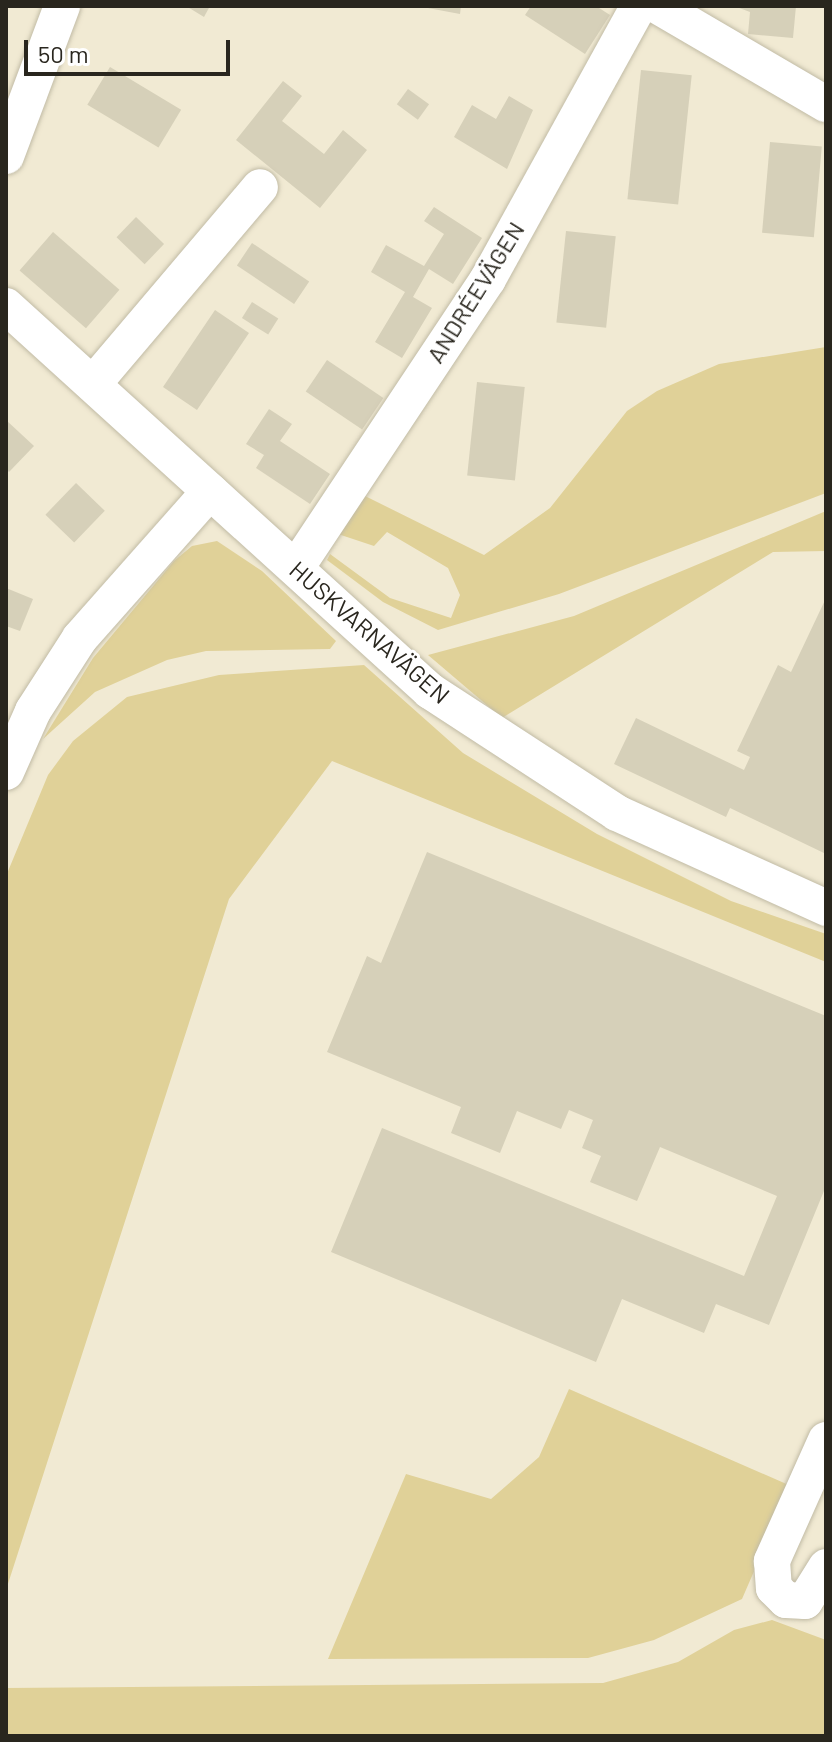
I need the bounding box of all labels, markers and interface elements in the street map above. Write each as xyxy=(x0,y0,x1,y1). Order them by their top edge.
scale bar xyxy=(28,24,234,74)
text: 50 m xyxy=(38,39,89,68)
street label: ANDRÉEVÄGEN xyxy=(420,216,530,368)
street label: HUSKVARNAVÄGEN xyxy=(284,555,456,709)

